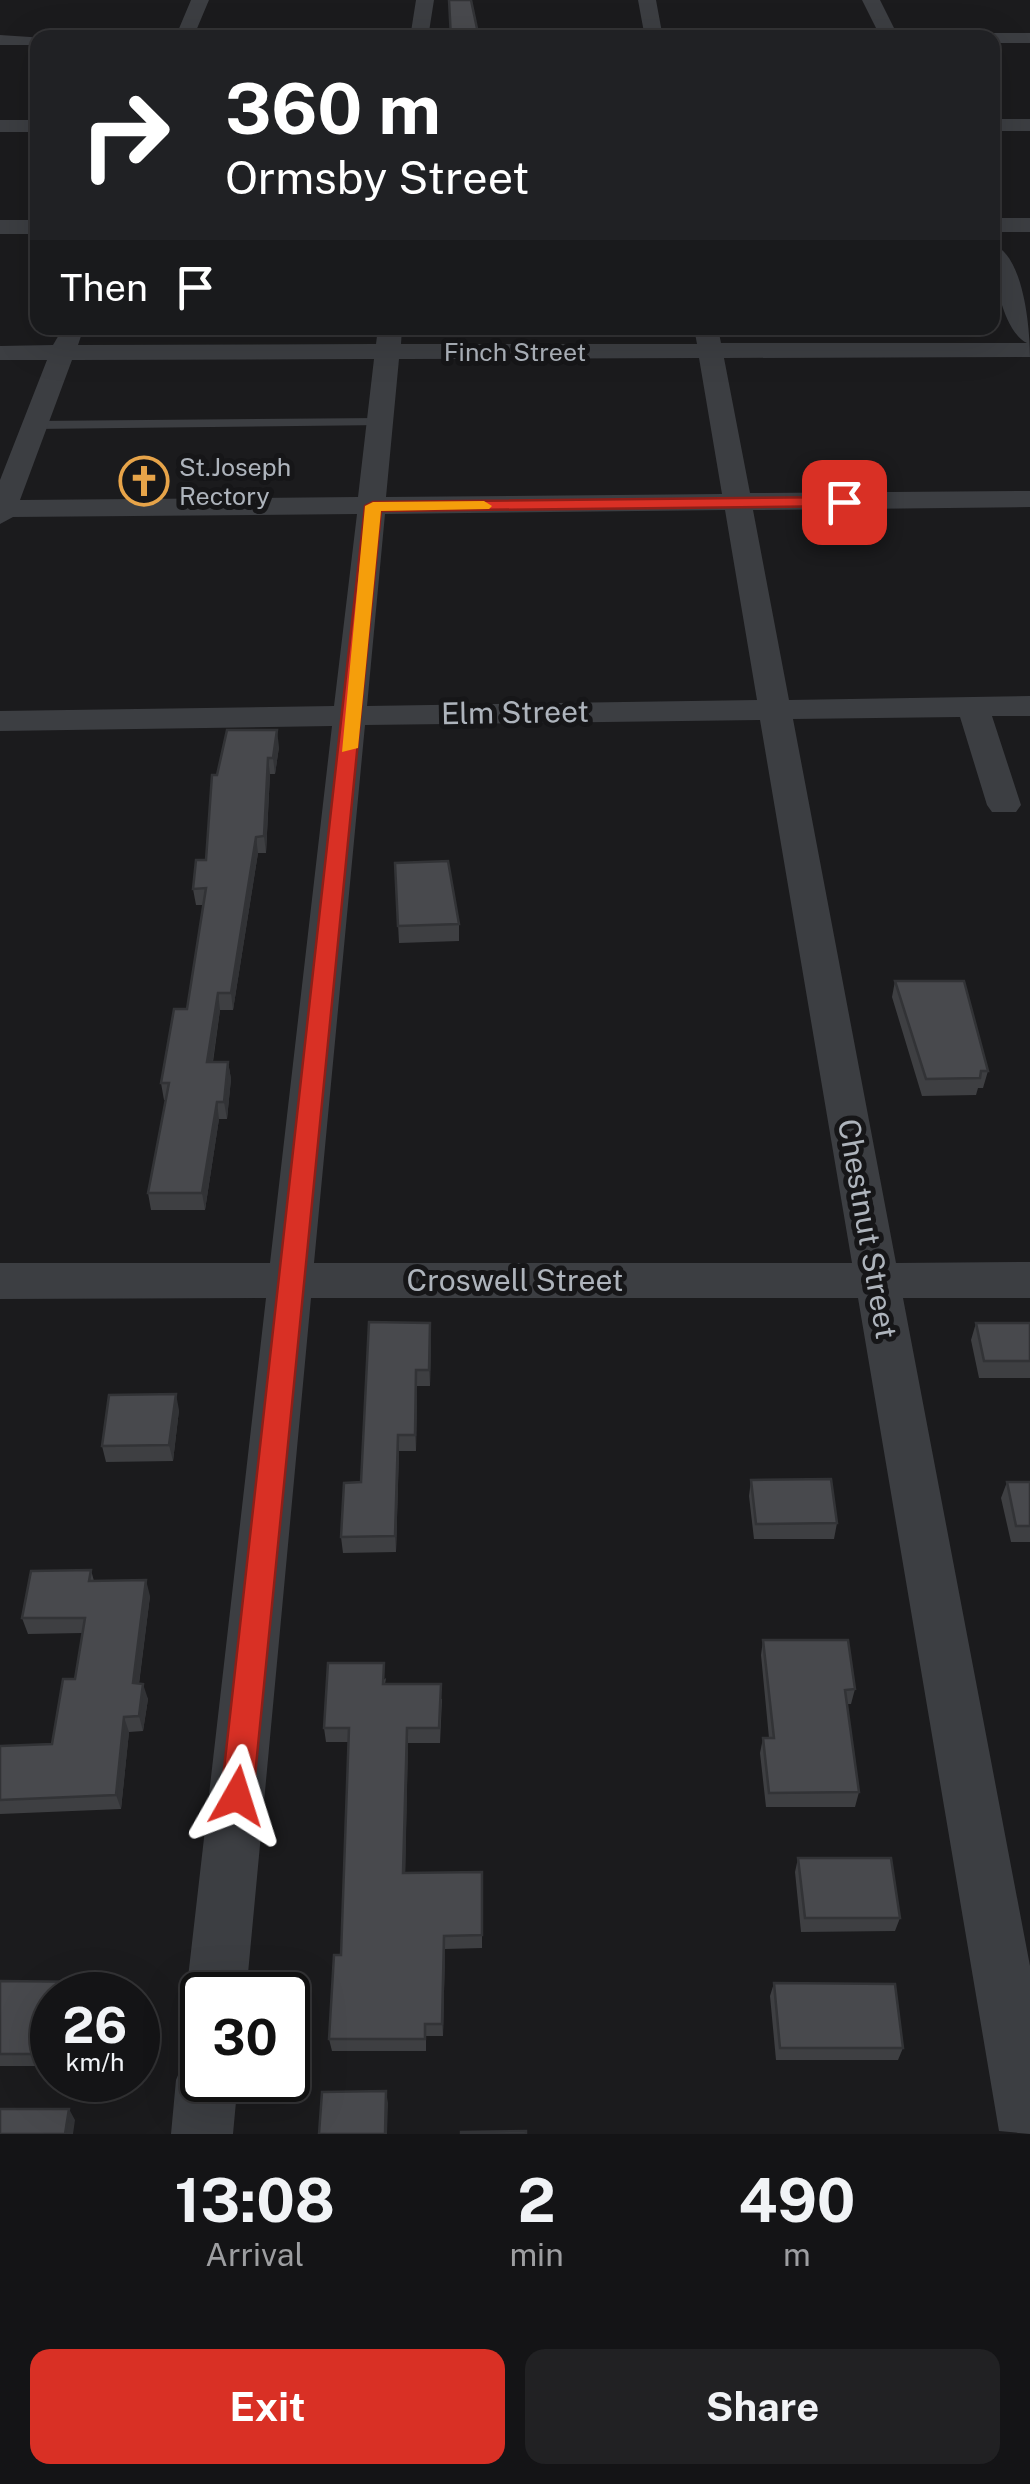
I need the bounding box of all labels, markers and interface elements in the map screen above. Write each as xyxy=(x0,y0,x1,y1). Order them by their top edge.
text: 360 m xyxy=(225,67,441,150)
icon: right xyxy=(60,70,190,200)
text: Ormsby Street xyxy=(225,151,530,204)
icon: arrive xyxy=(168,260,223,315)
text: Then xyxy=(60,265,148,310)
street label: Finch Street xyxy=(444,337,586,367)
place label: St.Joseph Rectory xyxy=(179,452,291,511)
church icon: St.Joseph Rectory xyxy=(118,455,170,507)
pin xyxy=(802,460,887,545)
icon: arrive xyxy=(817,475,872,530)
street label: Elm Street xyxy=(441,693,589,731)
street label: Chestnut Street xyxy=(831,1116,905,1342)
street label: Croswell Street xyxy=(407,1262,623,1298)
position arrow xyxy=(185,1744,289,1848)
speed limit sign: 30 xyxy=(180,1972,310,2102)
text: 26 xyxy=(63,1995,127,2054)
text: km/h xyxy=(66,2047,124,2077)
text: 13:08 xyxy=(174,2165,335,2236)
text: 2 xyxy=(517,2165,556,2236)
text: 490 xyxy=(738,2165,856,2236)
text: Arrival xyxy=(205,2236,304,2273)
text: min xyxy=(509,2236,564,2273)
text: m xyxy=(783,2236,811,2273)
button: Exit xyxy=(30,2349,505,2464)
button: Share xyxy=(525,2349,1000,2464)

